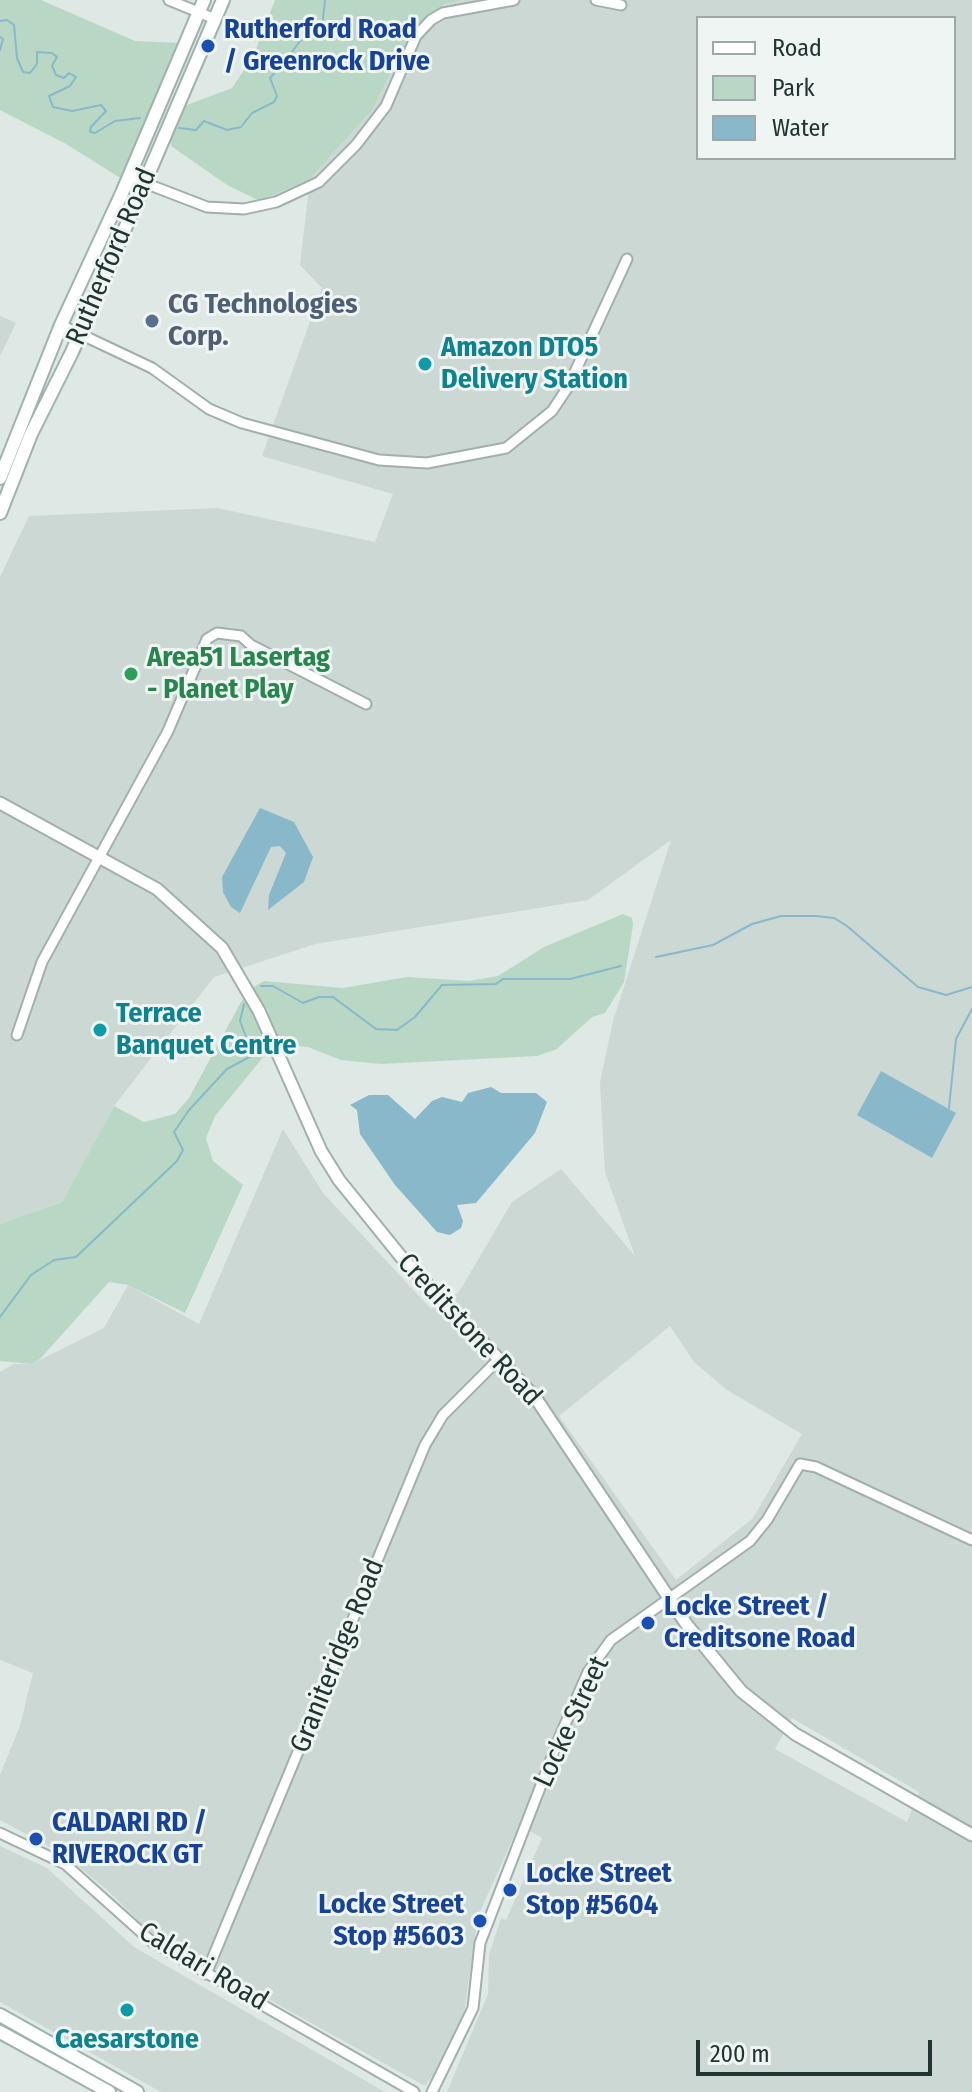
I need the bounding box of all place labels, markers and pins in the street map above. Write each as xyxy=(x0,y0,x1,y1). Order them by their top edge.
place label: Rutherford Road / Greenrock Drive xyxy=(224,13,430,79)
marker: Rutherford Road / Greenrock Drive xyxy=(199,37,217,55)
place label: CG Technologies Corp. xyxy=(168,288,357,354)
marker: CG Technologies Corp. xyxy=(143,312,161,330)
place label: Amazon DTO5 Delivery Station xyxy=(441,331,628,397)
marker: Amazon DTO5 Delivery Station xyxy=(416,355,434,373)
place label: Area51 Lasertag - Planet Play xyxy=(147,641,330,707)
marker: Area51 Lasertag - Planet Play xyxy=(122,665,140,683)
place label: Terrace Banquet Centre xyxy=(116,997,296,1063)
marker: Terrace Banquet Centre xyxy=(91,1021,109,1039)
place label: Locke Street / Creditsone Road xyxy=(664,1590,855,1656)
marker: Locke Street / Creditsone Road xyxy=(639,1614,657,1632)
place label: CALDARI RD / RIVEROCK GT xyxy=(52,1806,207,1872)
marker: CALDARI RD / RIVEROCK GT xyxy=(27,1830,45,1848)
place label: Locke Street Stop #5604 xyxy=(526,1857,672,1923)
marker: Locke Street Stop #5604 xyxy=(501,1881,519,1899)
place label: Locke Street Stop #5603 xyxy=(318,1888,464,1954)
marker: Locke Street Stop #5603 xyxy=(471,1912,489,1930)
marker: Caesarstone xyxy=(118,2001,136,2019)
place label: Caesarstone xyxy=(55,2023,199,2057)

